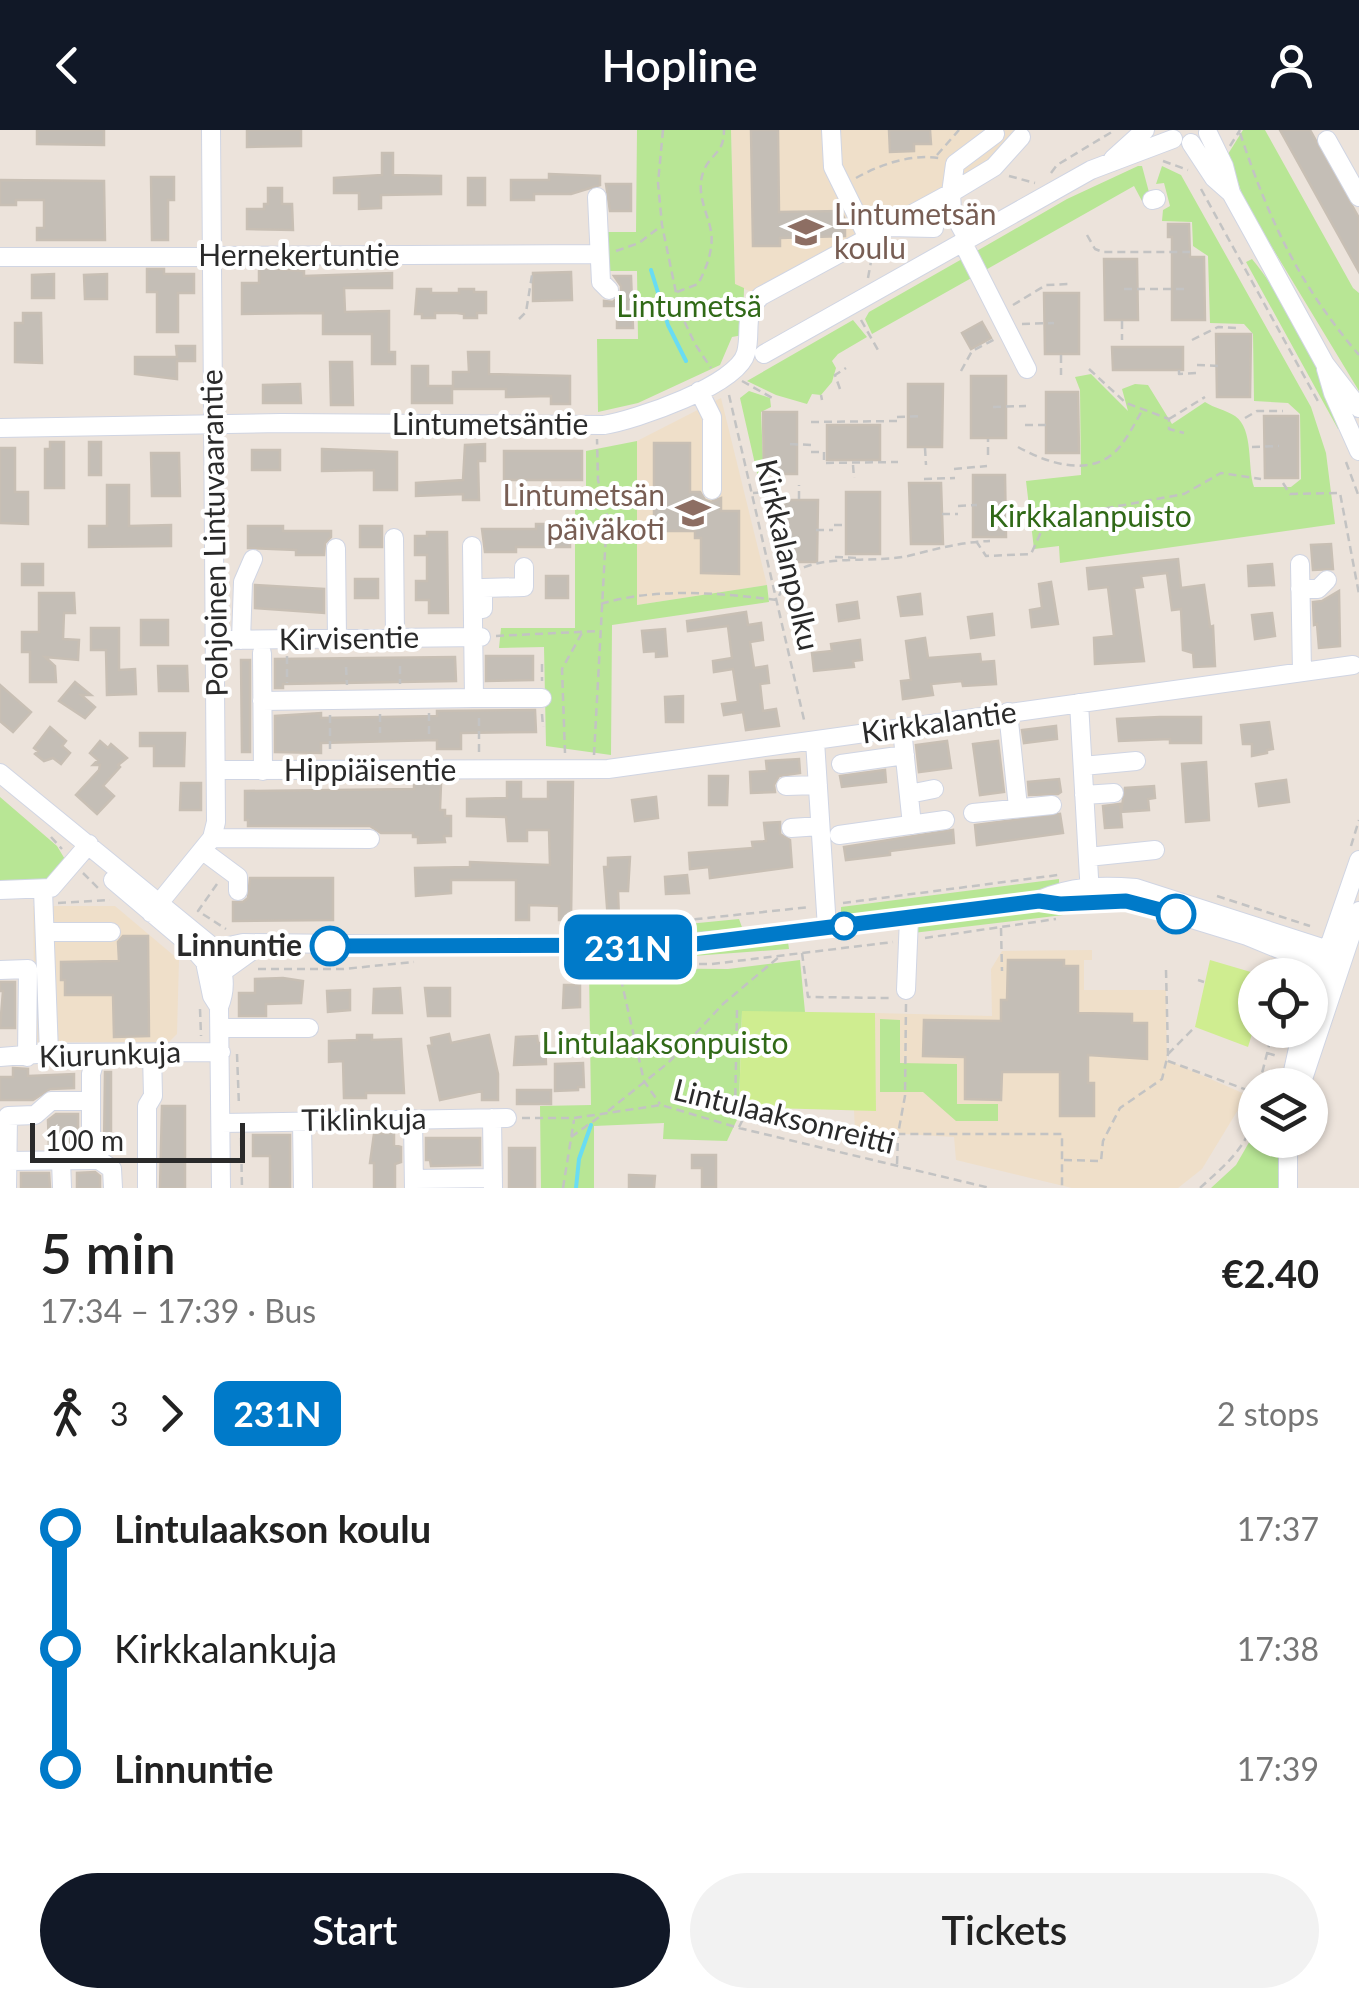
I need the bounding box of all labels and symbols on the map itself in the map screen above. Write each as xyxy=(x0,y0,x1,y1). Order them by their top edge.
place label: Lintumetsän koulu xyxy=(834,195,996,265)
school or university icon: Lintumetsän koulu xyxy=(787,213,825,251)
street label: Hernekertuntie xyxy=(198,236,400,272)
park label: Lintumetsä xyxy=(616,287,762,323)
street label: Pohjoinen Lintuvaarantie xyxy=(192,369,234,697)
street label: Lintumetsäntie xyxy=(392,405,588,441)
street label: Kirkkalanpolku xyxy=(749,455,828,654)
place label: Lintumetsän päiväkoti xyxy=(503,476,665,546)
school or university icon: Lintumetsän päiväkoti xyxy=(674,494,712,532)
park label: Kirkkalanpuisto xyxy=(988,497,1192,533)
street label: Kirvisentie xyxy=(278,618,419,656)
street label: Kirkkalantie xyxy=(859,692,1019,750)
street label: Hippiäisentie xyxy=(284,751,456,787)
unlabelled marker xyxy=(1157,895,1195,933)
unlabelled marker xyxy=(831,913,857,939)
line badge: 231N xyxy=(558,914,698,980)
place label: Linnuntie xyxy=(176,926,302,962)
marker: Linnuntie xyxy=(311,927,349,965)
park label: Lintulaaksonpuisto xyxy=(542,1024,788,1060)
street label: Kiurunkuja xyxy=(38,1033,182,1073)
street label: Lintulaaksonreitti xyxy=(670,1070,899,1160)
street label: Tiklinkuja xyxy=(301,1099,427,1137)
scale bar xyxy=(30,1118,245,1162)

